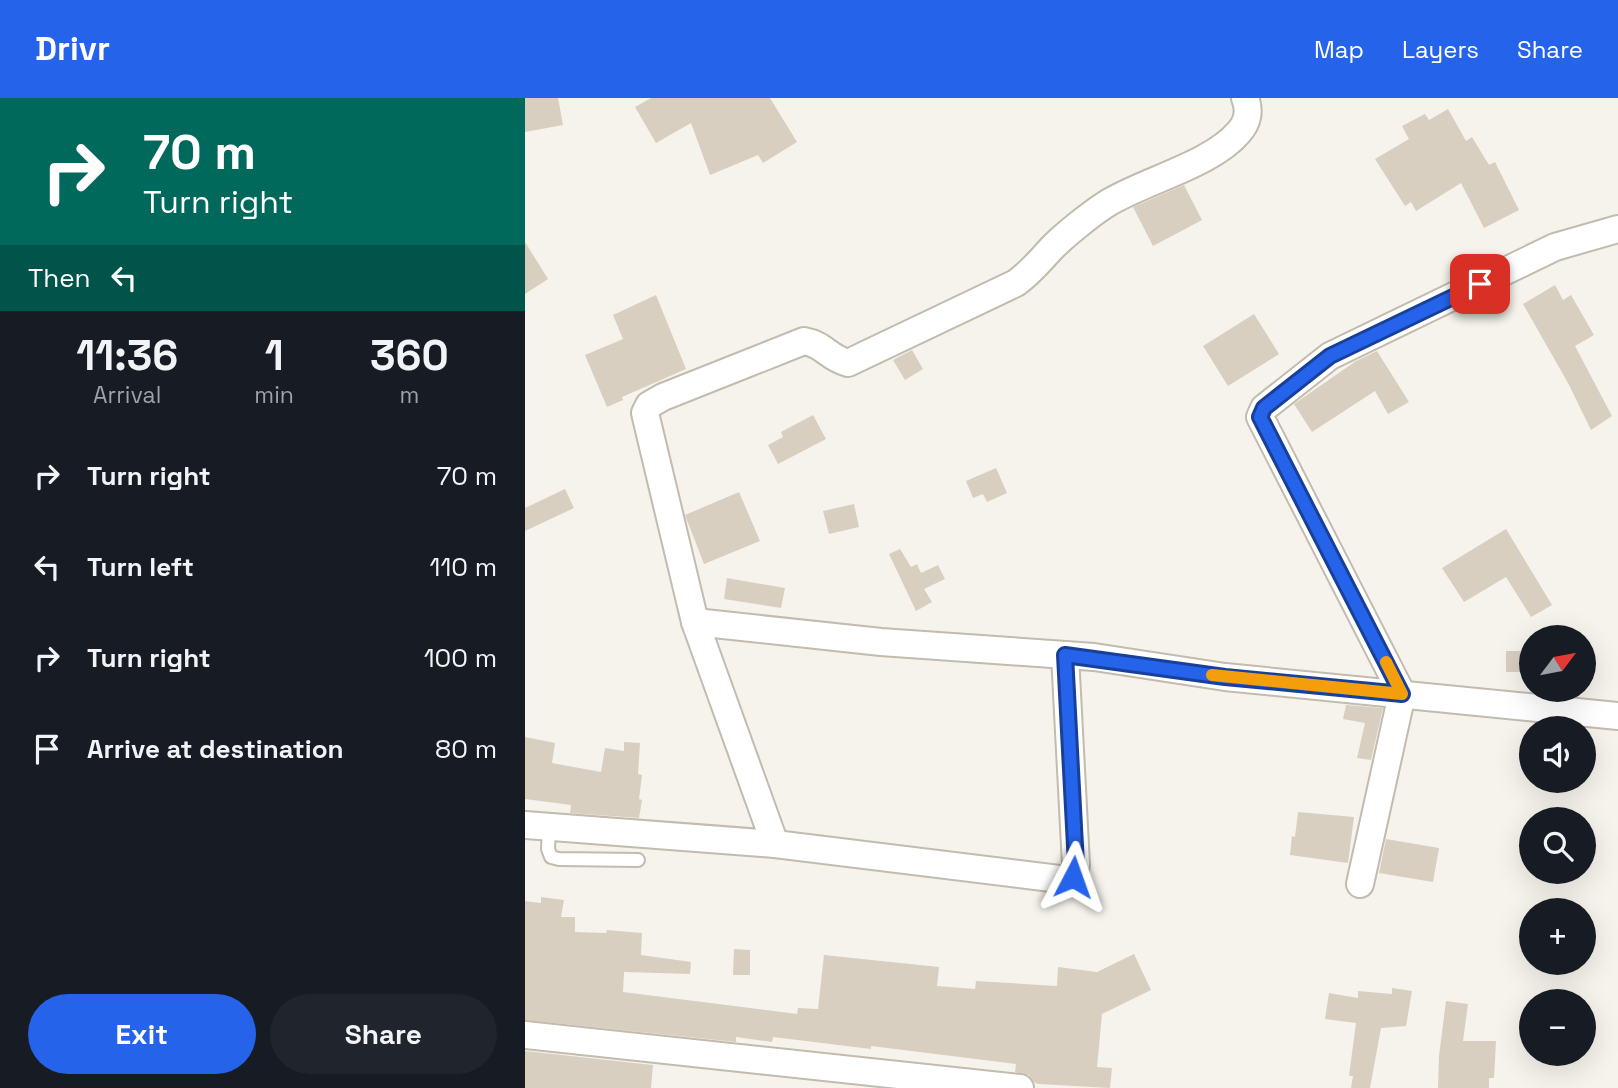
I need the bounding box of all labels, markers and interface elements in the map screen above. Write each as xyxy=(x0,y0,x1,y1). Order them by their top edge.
text: Drivr xyxy=(35,28,110,70)
text: Map xyxy=(1314,34,1364,65)
text: Layers xyxy=(1402,34,1479,65)
text: Share xyxy=(1517,34,1583,65)
text: 70 m xyxy=(143,121,256,183)
icon: right xyxy=(28,126,119,217)
text: Turn right xyxy=(143,182,293,222)
pin xyxy=(1450,254,1510,314)
icon: left xyxy=(105,259,143,297)
text: Then xyxy=(28,261,91,295)
icon: arrive xyxy=(1461,265,1499,303)
text: 11:36 xyxy=(76,329,178,382)
text: 1 xyxy=(265,329,284,382)
text: 360 xyxy=(370,329,449,382)
text: Arrival xyxy=(93,380,161,410)
text: min xyxy=(254,380,294,410)
text: m xyxy=(400,380,419,410)
icon: right xyxy=(28,457,66,495)
text: Turn right xyxy=(87,459,211,493)
text: 70 m xyxy=(437,459,497,493)
icon: left xyxy=(28,548,66,586)
text: Turn left xyxy=(87,550,194,584)
text: 110 m xyxy=(430,550,497,584)
north arrow xyxy=(1519,625,1596,702)
map controls xyxy=(1519,625,1596,1066)
icon: right xyxy=(28,639,66,677)
text: Turn right xyxy=(87,641,211,675)
text: 100 m xyxy=(424,641,497,675)
button: sound xyxy=(1519,716,1596,793)
icon: arrive xyxy=(28,730,66,768)
text: Arrive at destination xyxy=(87,732,344,766)
text: 80 m xyxy=(435,732,497,766)
button: search xyxy=(1519,807,1596,884)
position arrow xyxy=(1036,840,1110,914)
button: + xyxy=(1519,898,1596,975)
button: − xyxy=(1519,989,1596,1066)
button: Exit xyxy=(28,994,256,1074)
button: Share xyxy=(270,994,497,1074)

